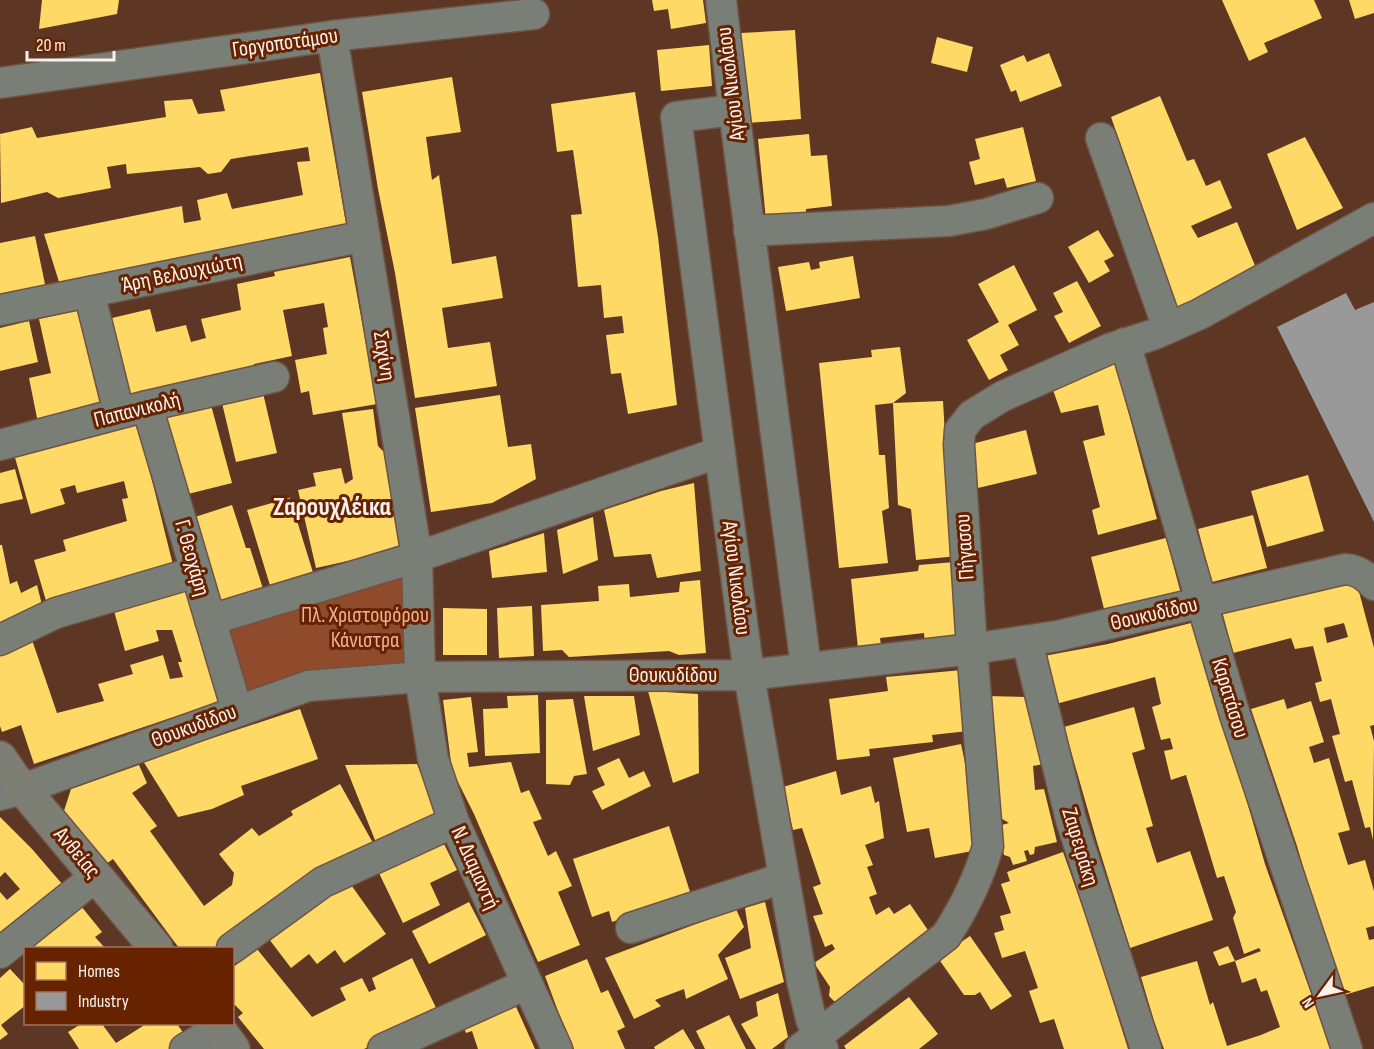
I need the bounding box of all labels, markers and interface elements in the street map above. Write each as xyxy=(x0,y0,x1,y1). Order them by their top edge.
street label: Γοργοποτάμου xyxy=(230,22,340,64)
scale bar xyxy=(27,24,114,62)
street label: Αγίου Νικολάου xyxy=(711,26,751,143)
text: 20 m xyxy=(36,35,66,56)
street label: Άρη Βελουχιώτη xyxy=(119,247,245,299)
street label: Σαχίνη xyxy=(367,329,401,383)
street label: Παπανικολή xyxy=(91,386,183,434)
district label: Ζαρουχλέικα xyxy=(273,492,392,523)
street label: Πήγασου xyxy=(949,513,981,581)
street label: Γ. Θεοχάρη xyxy=(168,517,216,599)
street label: Αγίου Νικολάου xyxy=(716,519,756,636)
street label: Θουκυδίδου xyxy=(1108,591,1200,637)
park label: Πλ. Χριστοφόρου Κάνιστρα xyxy=(301,602,429,654)
street label: Καρατάσου xyxy=(1205,655,1255,741)
street label: Θουκυδίδου xyxy=(629,662,717,689)
street label: Θουκυδίδου xyxy=(148,698,240,754)
street label: Ζαφειράκη xyxy=(1055,804,1105,890)
street label: Ανθείας xyxy=(47,821,106,884)
street label: Ν. Διαμαντή xyxy=(445,822,505,914)
legend xyxy=(24,947,234,1025)
text: Homes xyxy=(78,961,120,982)
north arrow xyxy=(1290,965,1350,1025)
text: Industry xyxy=(78,991,129,1012)
text: N xyxy=(1298,994,1319,1011)

